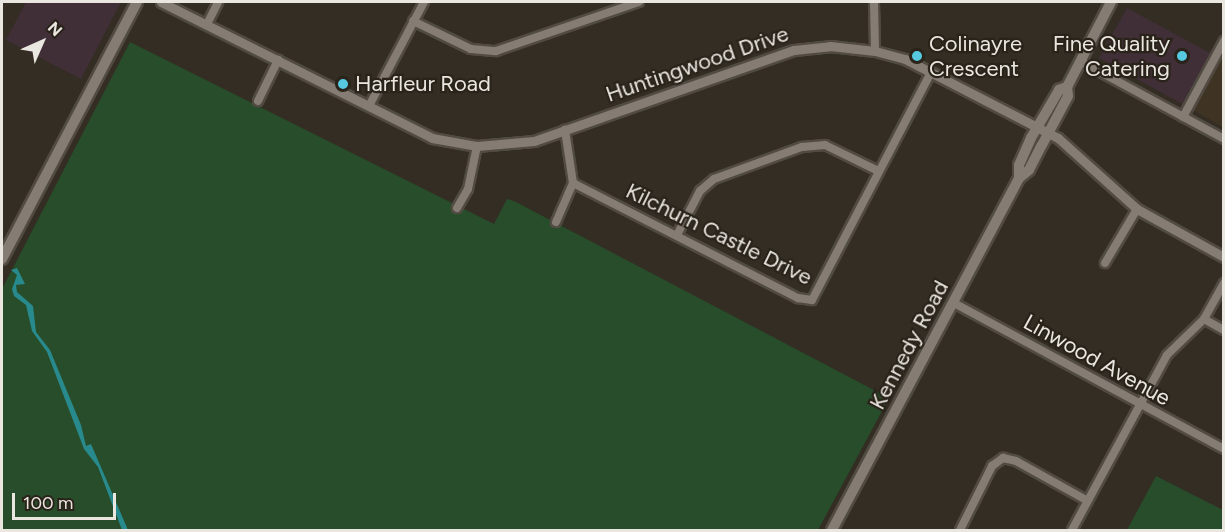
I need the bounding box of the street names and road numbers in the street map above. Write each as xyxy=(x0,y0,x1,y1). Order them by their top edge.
street label: Huntingwood Drive xyxy=(602,20,792,108)
street label: Kilchurn Castle Drive xyxy=(622,177,816,291)
street label: Kennedy Road xyxy=(864,276,954,414)
street label: Linwood Avenue xyxy=(1019,309,1175,411)

